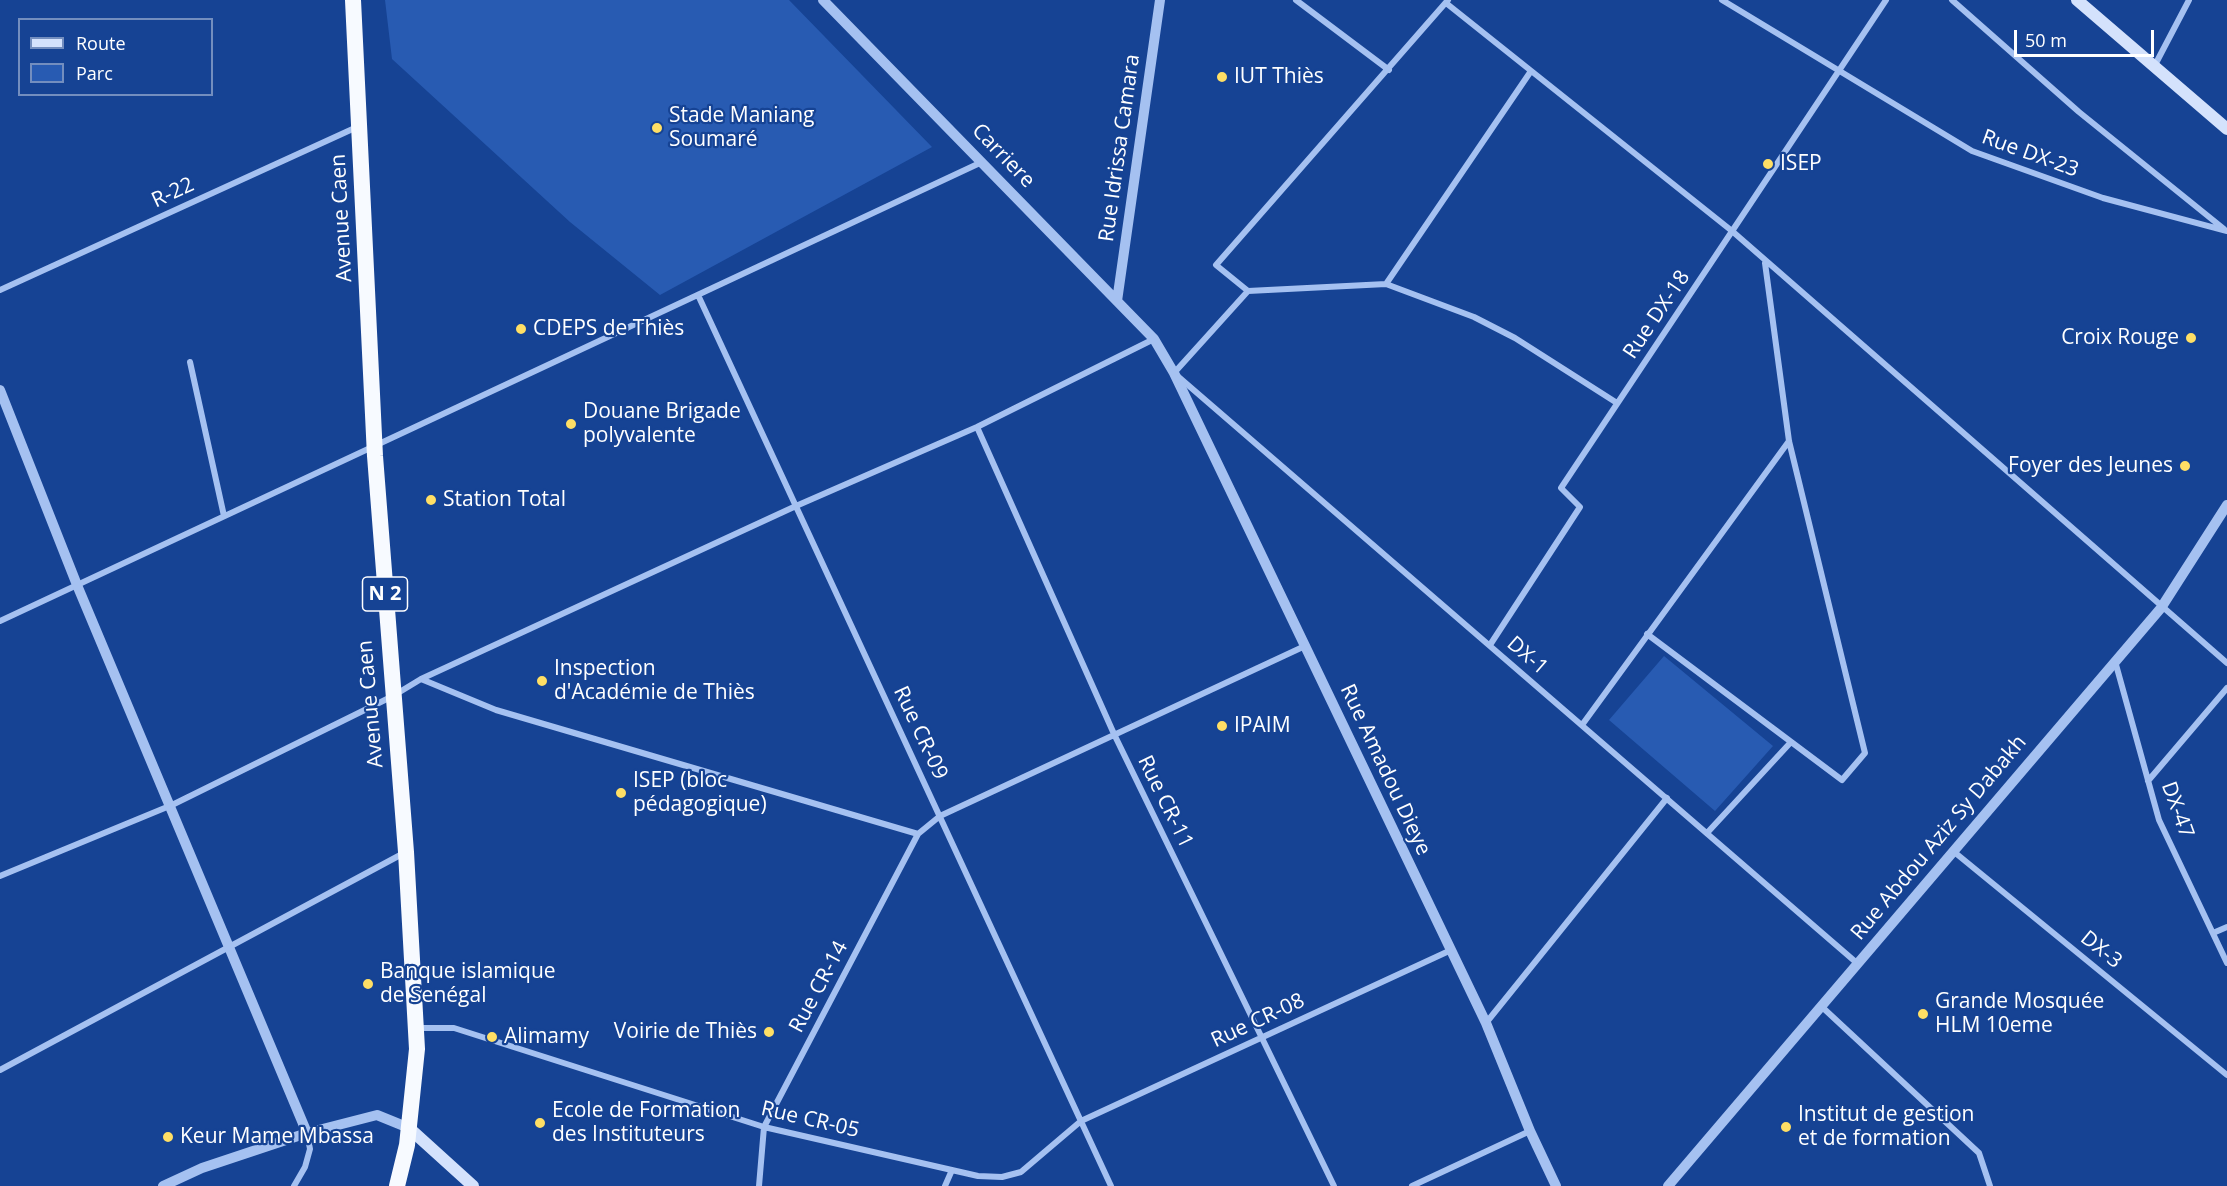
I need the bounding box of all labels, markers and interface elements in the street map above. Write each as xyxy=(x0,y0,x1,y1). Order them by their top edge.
legend xyxy=(18,18,213,96)
scale bar xyxy=(2017,18,2156,56)
text: 50 m xyxy=(2025,28,2067,52)
text: Route xyxy=(76,31,126,55)
street label: Rue Idrissa Camara xyxy=(1094,53,1146,243)
text: Parc xyxy=(76,61,113,85)
place label: IUT Thiès xyxy=(1234,64,1324,90)
marker: IUT Thiès xyxy=(1215,70,1229,84)
place label: Stade Maniang Soumaré xyxy=(669,103,814,153)
street label: Carriere xyxy=(966,119,1040,193)
marker: Stade Maniang Soumaré xyxy=(650,121,664,135)
street label: Rue DX-23 xyxy=(1978,125,2082,183)
place label: ISEP xyxy=(1780,151,1822,177)
street label: Avenue Caen xyxy=(326,153,358,283)
marker: ISEP xyxy=(1761,157,1775,171)
street label: R-22 xyxy=(148,172,198,214)
street label: Rue DX-18 xyxy=(1618,266,1696,364)
place label: CDEPS de Thiès xyxy=(533,316,684,342)
marker: CDEPS de Thiès xyxy=(514,322,528,336)
place label: Croix Rouge xyxy=(2061,325,2179,351)
marker: Croix Rouge xyxy=(2184,331,2198,345)
place label: Douane Brigade polyvalente xyxy=(583,399,741,449)
marker: Douane Brigade polyvalente xyxy=(564,417,578,431)
place label: Foyer des Jeunes xyxy=(2008,453,2173,479)
marker: Foyer des Jeunes xyxy=(2178,459,2192,473)
place label: Station Total xyxy=(443,487,566,513)
marker: Station Total xyxy=(424,493,438,507)
road number: N 2 xyxy=(362,577,408,611)
street label: DX-1 xyxy=(1501,631,1553,681)
street label: Avenue Caen xyxy=(353,639,389,769)
place label: Inspection d'Académie de Thiès xyxy=(554,656,755,706)
marker: Inspection d'Académie de Thiès xyxy=(535,674,549,688)
street label: Rue Amadou Dieye xyxy=(1334,680,1436,860)
street label: Rue CR-09 xyxy=(887,682,953,784)
place label: IPAIM xyxy=(1234,713,1291,739)
marker: IPAIM xyxy=(1215,719,1229,733)
street label: Rue Abdou Aziz Sy Dabakh xyxy=(1846,730,2032,946)
street label: Rue CR-11 xyxy=(1132,752,1198,852)
place label: ISEP (bloc pédagogique) xyxy=(633,768,767,818)
street label: DX-47 xyxy=(2155,778,2199,842)
marker: ISEP (bloc pédagogique) xyxy=(614,786,628,800)
street label: DX-3 xyxy=(2075,926,2127,974)
street label: Rue CR-14 xyxy=(784,937,854,1037)
place label: Banque islamique de Senégal xyxy=(380,959,556,1009)
marker: Banque islamique de Senégal xyxy=(361,977,375,991)
street label: Rue CR-08 xyxy=(1207,988,1309,1054)
place label: Grande Mosquée HLM 10eme xyxy=(1935,989,2104,1039)
marker: Grande Mosquée HLM 10eme xyxy=(1916,1007,1930,1021)
place label: Voirie de Thiès xyxy=(614,1019,757,1045)
place label: Alimamy xyxy=(504,1024,589,1050)
marker: Voirie de Thiès xyxy=(762,1025,776,1039)
marker: Alimamy xyxy=(485,1030,499,1044)
street label: Rue CR-05 xyxy=(758,1096,862,1144)
place label: Ecole de Formation des Instituteurs xyxy=(552,1098,740,1148)
place label: Institut de gestion et de formation xyxy=(1798,1102,1974,1152)
marker: Ecole de Formation des Instituteurs xyxy=(533,1116,547,1130)
marker: Institut de gestion et de formation xyxy=(1779,1120,1793,1134)
place label: Keur Mame Mbassa xyxy=(180,1124,374,1150)
marker: Keur Mame Mbassa xyxy=(161,1130,175,1144)

